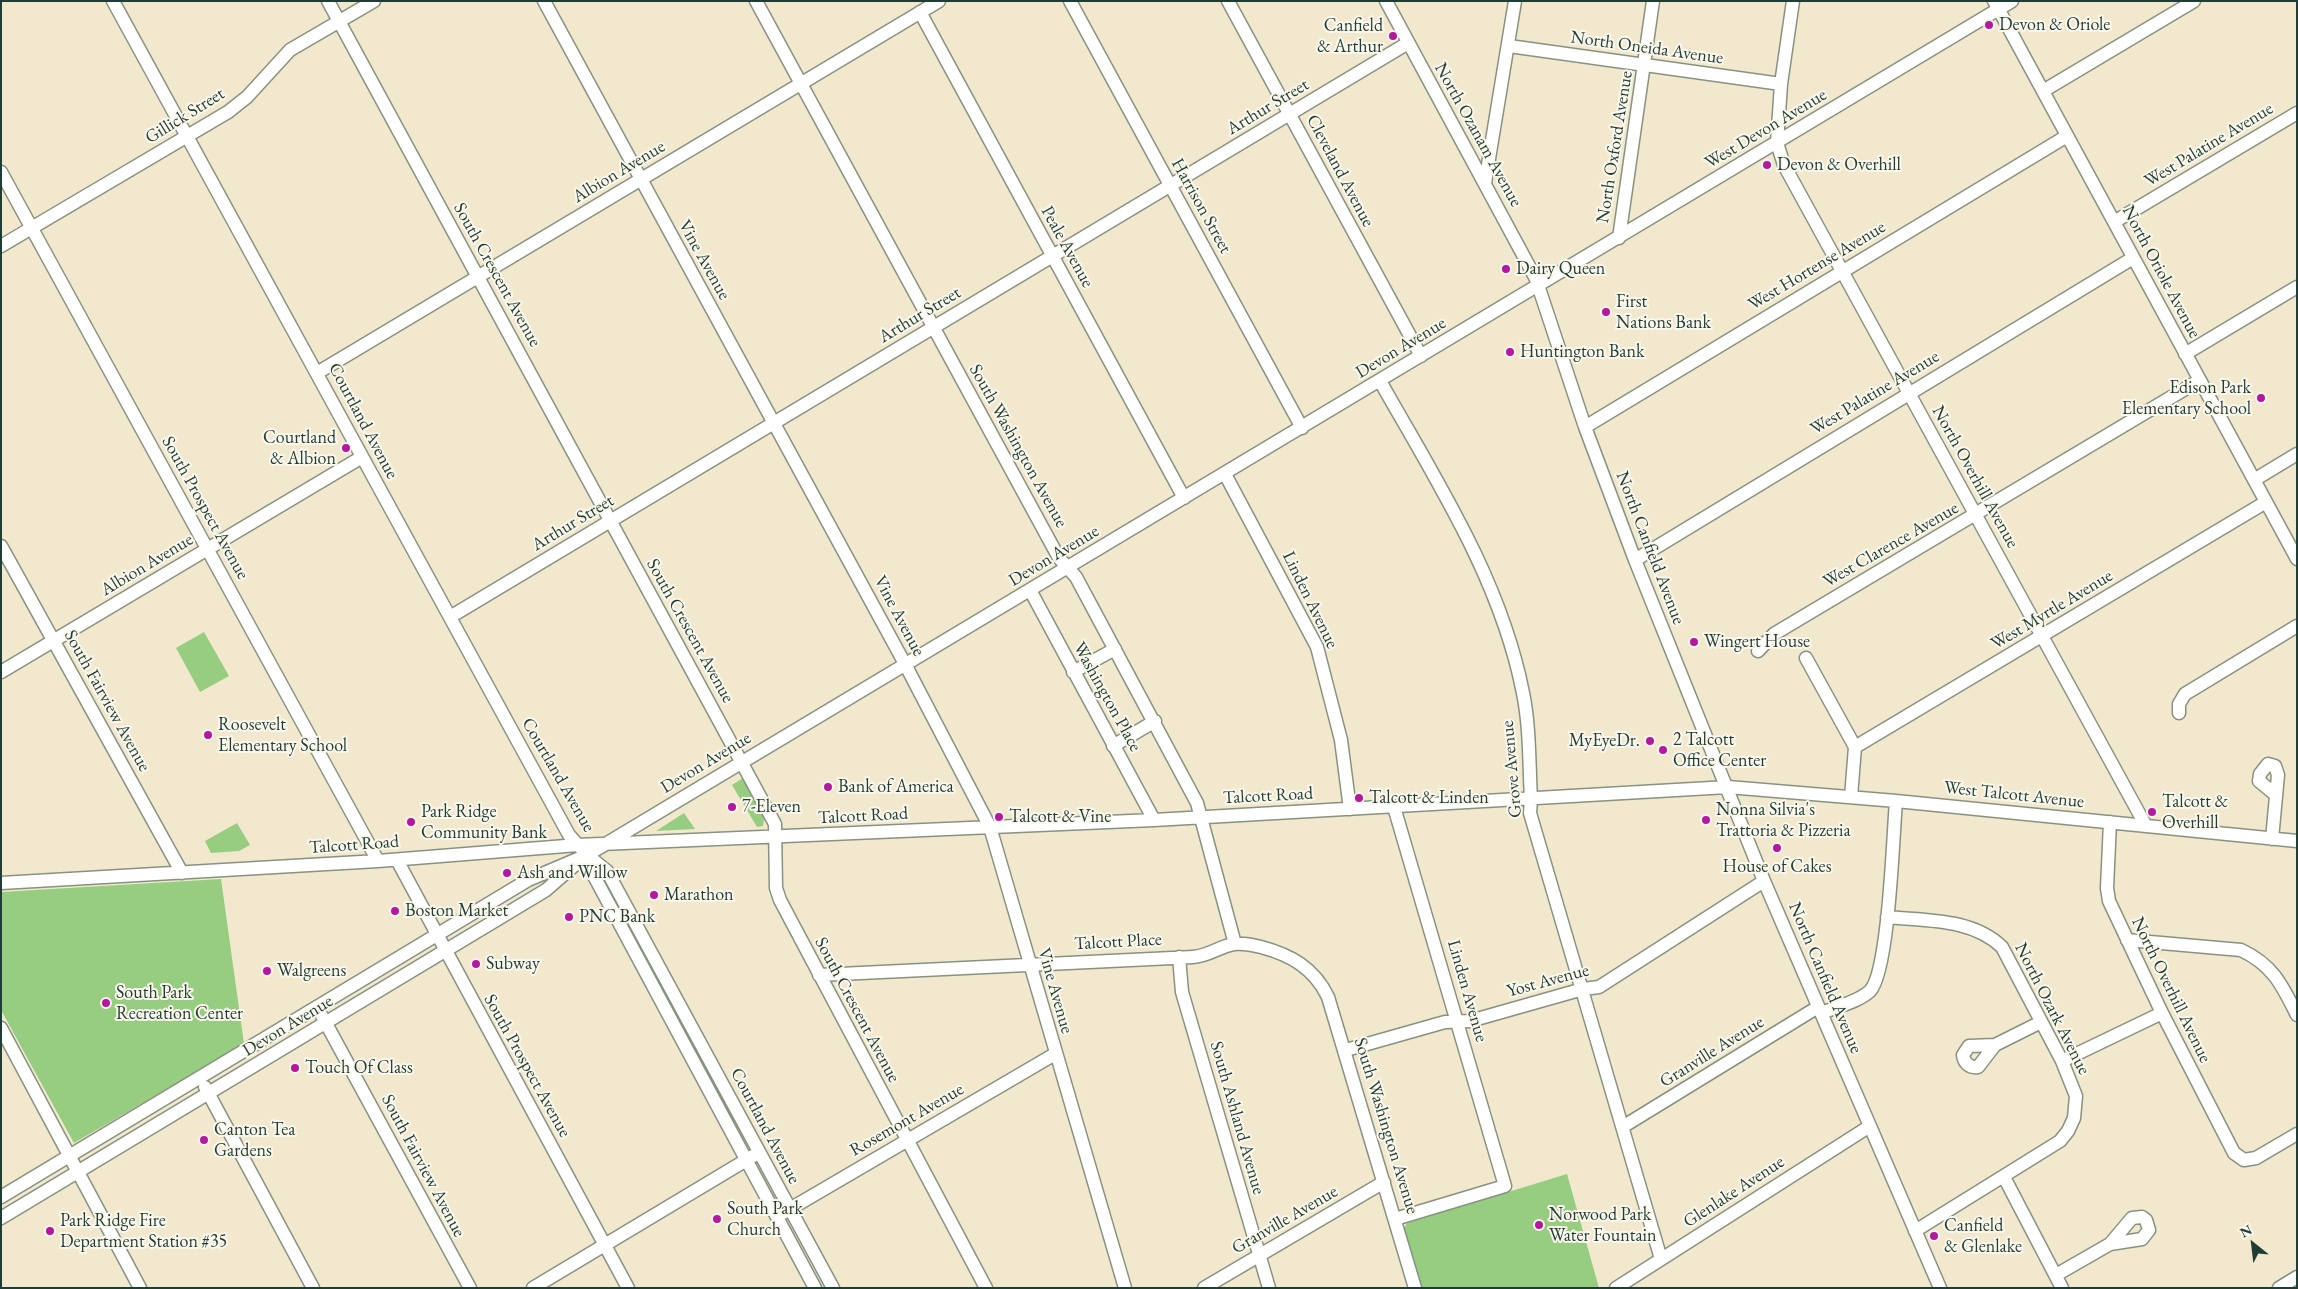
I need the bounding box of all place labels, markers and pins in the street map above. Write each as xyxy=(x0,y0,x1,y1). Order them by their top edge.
place label: Devon & Oriole xyxy=(1999,14,2110,36)
place label: Canfield & Arthur xyxy=(1317,15,1383,58)
marker: Devon & Oriole xyxy=(1983,19,1995,31)
marker: Canfield & Arthur xyxy=(1387,30,1399,42)
place label: Devon & Overhill xyxy=(1777,154,1901,176)
marker: Devon & Overhill xyxy=(1761,159,1773,171)
place label: Dairy Queen xyxy=(1516,258,1605,280)
marker: Dairy Queen xyxy=(1500,263,1512,275)
place label: First Nations Bank xyxy=(1616,291,1711,334)
marker: First Nations Bank xyxy=(1600,306,1612,318)
place label: Huntington Bank xyxy=(1520,341,1644,363)
marker: Huntington Bank xyxy=(1504,346,1516,358)
place label: Edison Park Elementary School xyxy=(2122,377,2251,419)
marker: Edison Park Elementary School xyxy=(2255,392,2267,404)
place label: Courtland & Albion xyxy=(263,427,336,469)
marker: Courtland & Albion xyxy=(340,442,352,454)
place label: Wingert House xyxy=(1704,631,1810,653)
marker: Wingert House xyxy=(1688,636,1700,648)
place label: Roosevelt Elementary School xyxy=(218,714,347,756)
marker: Roosevelt Elementary School xyxy=(202,729,214,741)
place label: 2 Talcott Office Center xyxy=(1673,729,1766,772)
place label: MyEyeDr. xyxy=(1569,730,1640,752)
marker: MyEyeDr. xyxy=(1644,735,1656,747)
marker: 2 Talcott Office Center xyxy=(1657,744,1669,756)
place label: Bank of America xyxy=(838,776,954,798)
marker: Bank of America xyxy=(822,781,834,793)
place label: Talcott & Linden xyxy=(1369,787,1489,809)
place label: Talcott & Overhill xyxy=(2162,791,2228,834)
marker: Talcott & Linden xyxy=(1353,792,1365,804)
place label: 7-Eleven xyxy=(742,796,801,818)
place label: Nonna Silvia's Trattoria & Pizzeria xyxy=(1716,799,1851,842)
place label: Park Ridge Community Bank xyxy=(421,801,547,844)
marker: 7-Eleven xyxy=(726,801,738,813)
place label: Talcott & Vine xyxy=(1009,806,1111,828)
marker: Talcott & Overhill xyxy=(2146,806,2158,818)
marker: Talcott & Vine xyxy=(993,811,1005,823)
marker: Nonna Silvia's Trattoria & Pizzeria xyxy=(1700,814,1712,826)
marker: Park Ridge Community Bank xyxy=(405,816,417,828)
marker: House of Cakes xyxy=(1771,842,1783,854)
place label: House of Cakes xyxy=(1723,856,1831,878)
place label: Ash and Willow xyxy=(517,862,628,884)
marker: Ash and Willow xyxy=(501,867,513,879)
place label: Marathon xyxy=(664,884,734,906)
marker: Marathon xyxy=(648,889,660,901)
place label: Boston Market xyxy=(405,900,508,922)
marker: Boston Market xyxy=(389,905,401,917)
place label: PNC Bank xyxy=(579,906,655,928)
marker: PNC Bank xyxy=(563,911,575,923)
place label: Subway xyxy=(486,953,540,975)
marker: Subway xyxy=(470,958,482,970)
place label: Walgreens xyxy=(277,960,346,982)
marker: Walgreens xyxy=(261,965,273,977)
place label: South Park Recreation Center xyxy=(116,982,243,1024)
marker: South Park Recreation Center xyxy=(100,997,112,1009)
place label: Touch Of Class xyxy=(305,1057,413,1079)
marker: Touch Of Class xyxy=(289,1062,301,1074)
place label: Canton Tea Gardens xyxy=(214,1119,296,1162)
marker: Canton Tea Gardens xyxy=(198,1134,210,1146)
place label: South Park Church xyxy=(727,1198,803,1240)
place label: Norwood Park Water Fountain xyxy=(1549,1204,1656,1246)
place label: Park Ridge Fire Department Station #35 xyxy=(60,1210,227,1252)
marker: South Park Church xyxy=(711,1213,723,1225)
place label: Canfield & Glenlake xyxy=(1944,1215,2022,1258)
marker: Norwood Park Water Fountain xyxy=(1533,1219,1545,1231)
marker: Park Ridge Fire Department Station #35 xyxy=(44,1225,56,1237)
marker: Canfield & Glenlake xyxy=(1928,1230,1940,1242)

